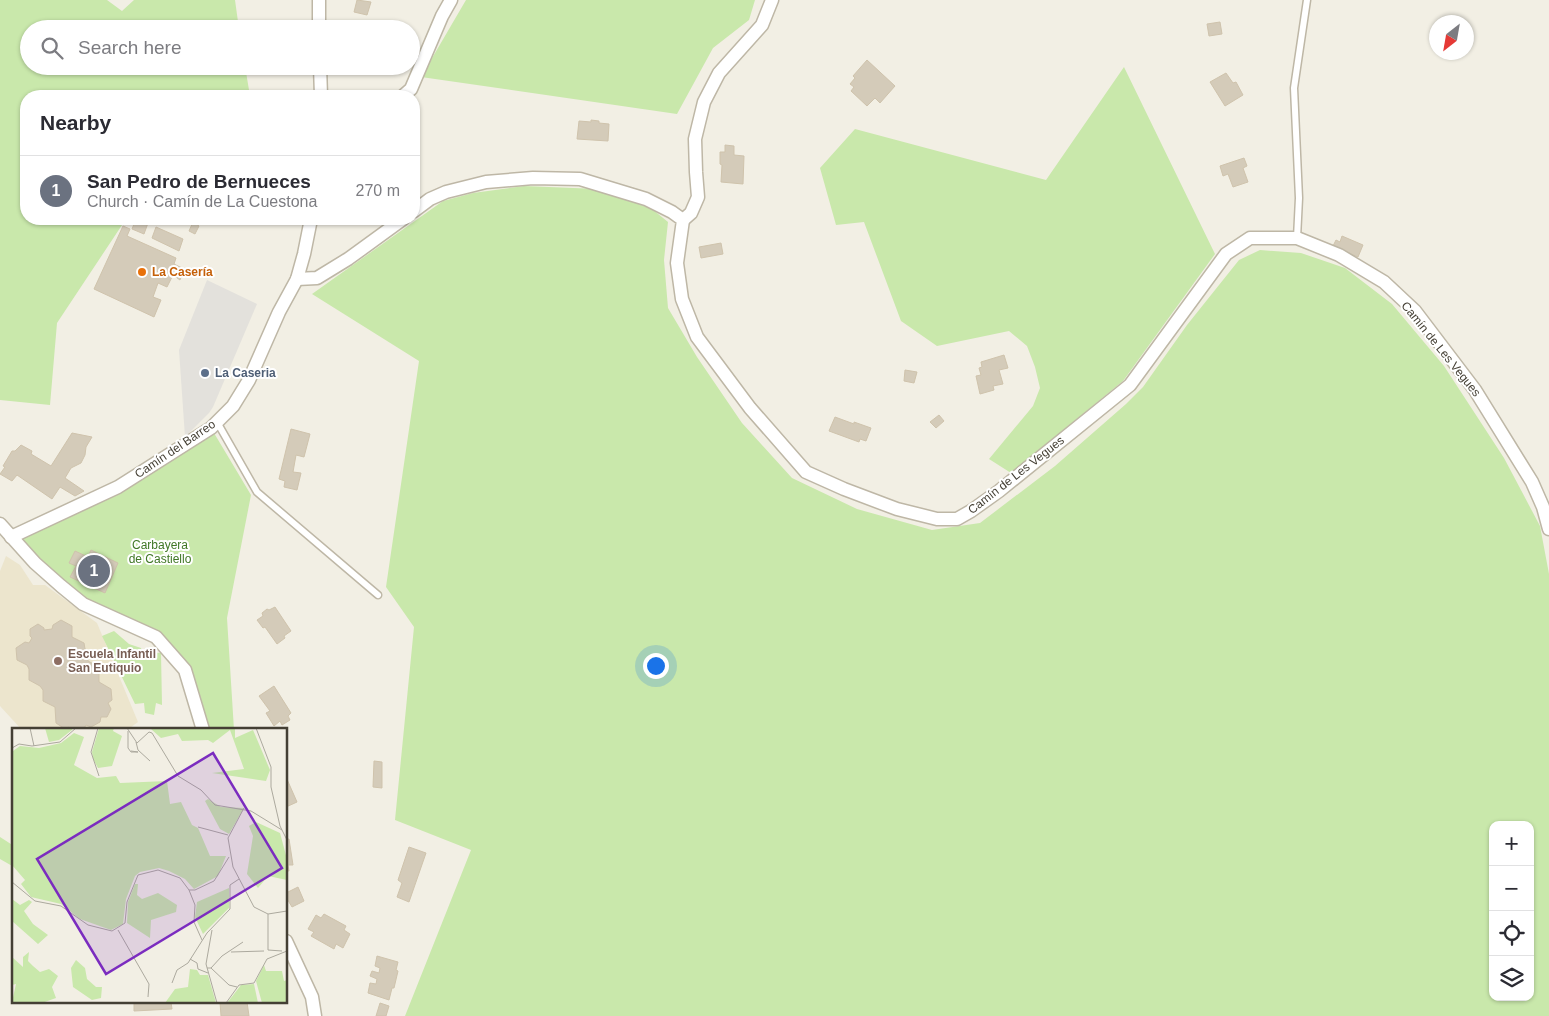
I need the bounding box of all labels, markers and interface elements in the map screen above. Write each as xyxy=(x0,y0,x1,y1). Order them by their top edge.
north arrow xyxy=(1429,15,1474,60)
search box xyxy=(20,20,420,75)
icon: search xyxy=(38,34,66,62)
text: Search here xyxy=(78,37,182,58)
text: Nearby xyxy=(40,111,111,134)
text: San Pedro de Bernueces xyxy=(87,171,311,192)
text: 1 xyxy=(52,182,60,199)
text: 270 m xyxy=(356,182,400,199)
text: Church · Camín de La Cuestona xyxy=(87,193,317,210)
place label: La Casería xyxy=(152,265,213,279)
marker: La Casería xyxy=(136,266,148,278)
street label: Camín de Les Vegues xyxy=(1398,299,1484,399)
place label: La Caseria xyxy=(215,366,276,380)
marker: La Caseria xyxy=(199,367,211,379)
street label: Camín del Barreo xyxy=(132,417,218,481)
street label: Camín de Les Vegues xyxy=(965,433,1067,517)
park label: Carbayera de Castiello xyxy=(129,538,192,566)
pin: 1 xyxy=(78,552,110,590)
place label: Escuela Infantil San Eutiquio xyxy=(68,647,156,675)
your location xyxy=(643,653,669,679)
marker: Escuela Infantil San Eutiquio xyxy=(52,655,64,667)
inset map xyxy=(12,728,288,1004)
map controls xyxy=(1489,821,1534,1001)
button: + xyxy=(1489,821,1534,866)
button: − xyxy=(1489,866,1534,911)
button: locate xyxy=(1489,911,1534,956)
button: layers xyxy=(1489,956,1534,1001)

